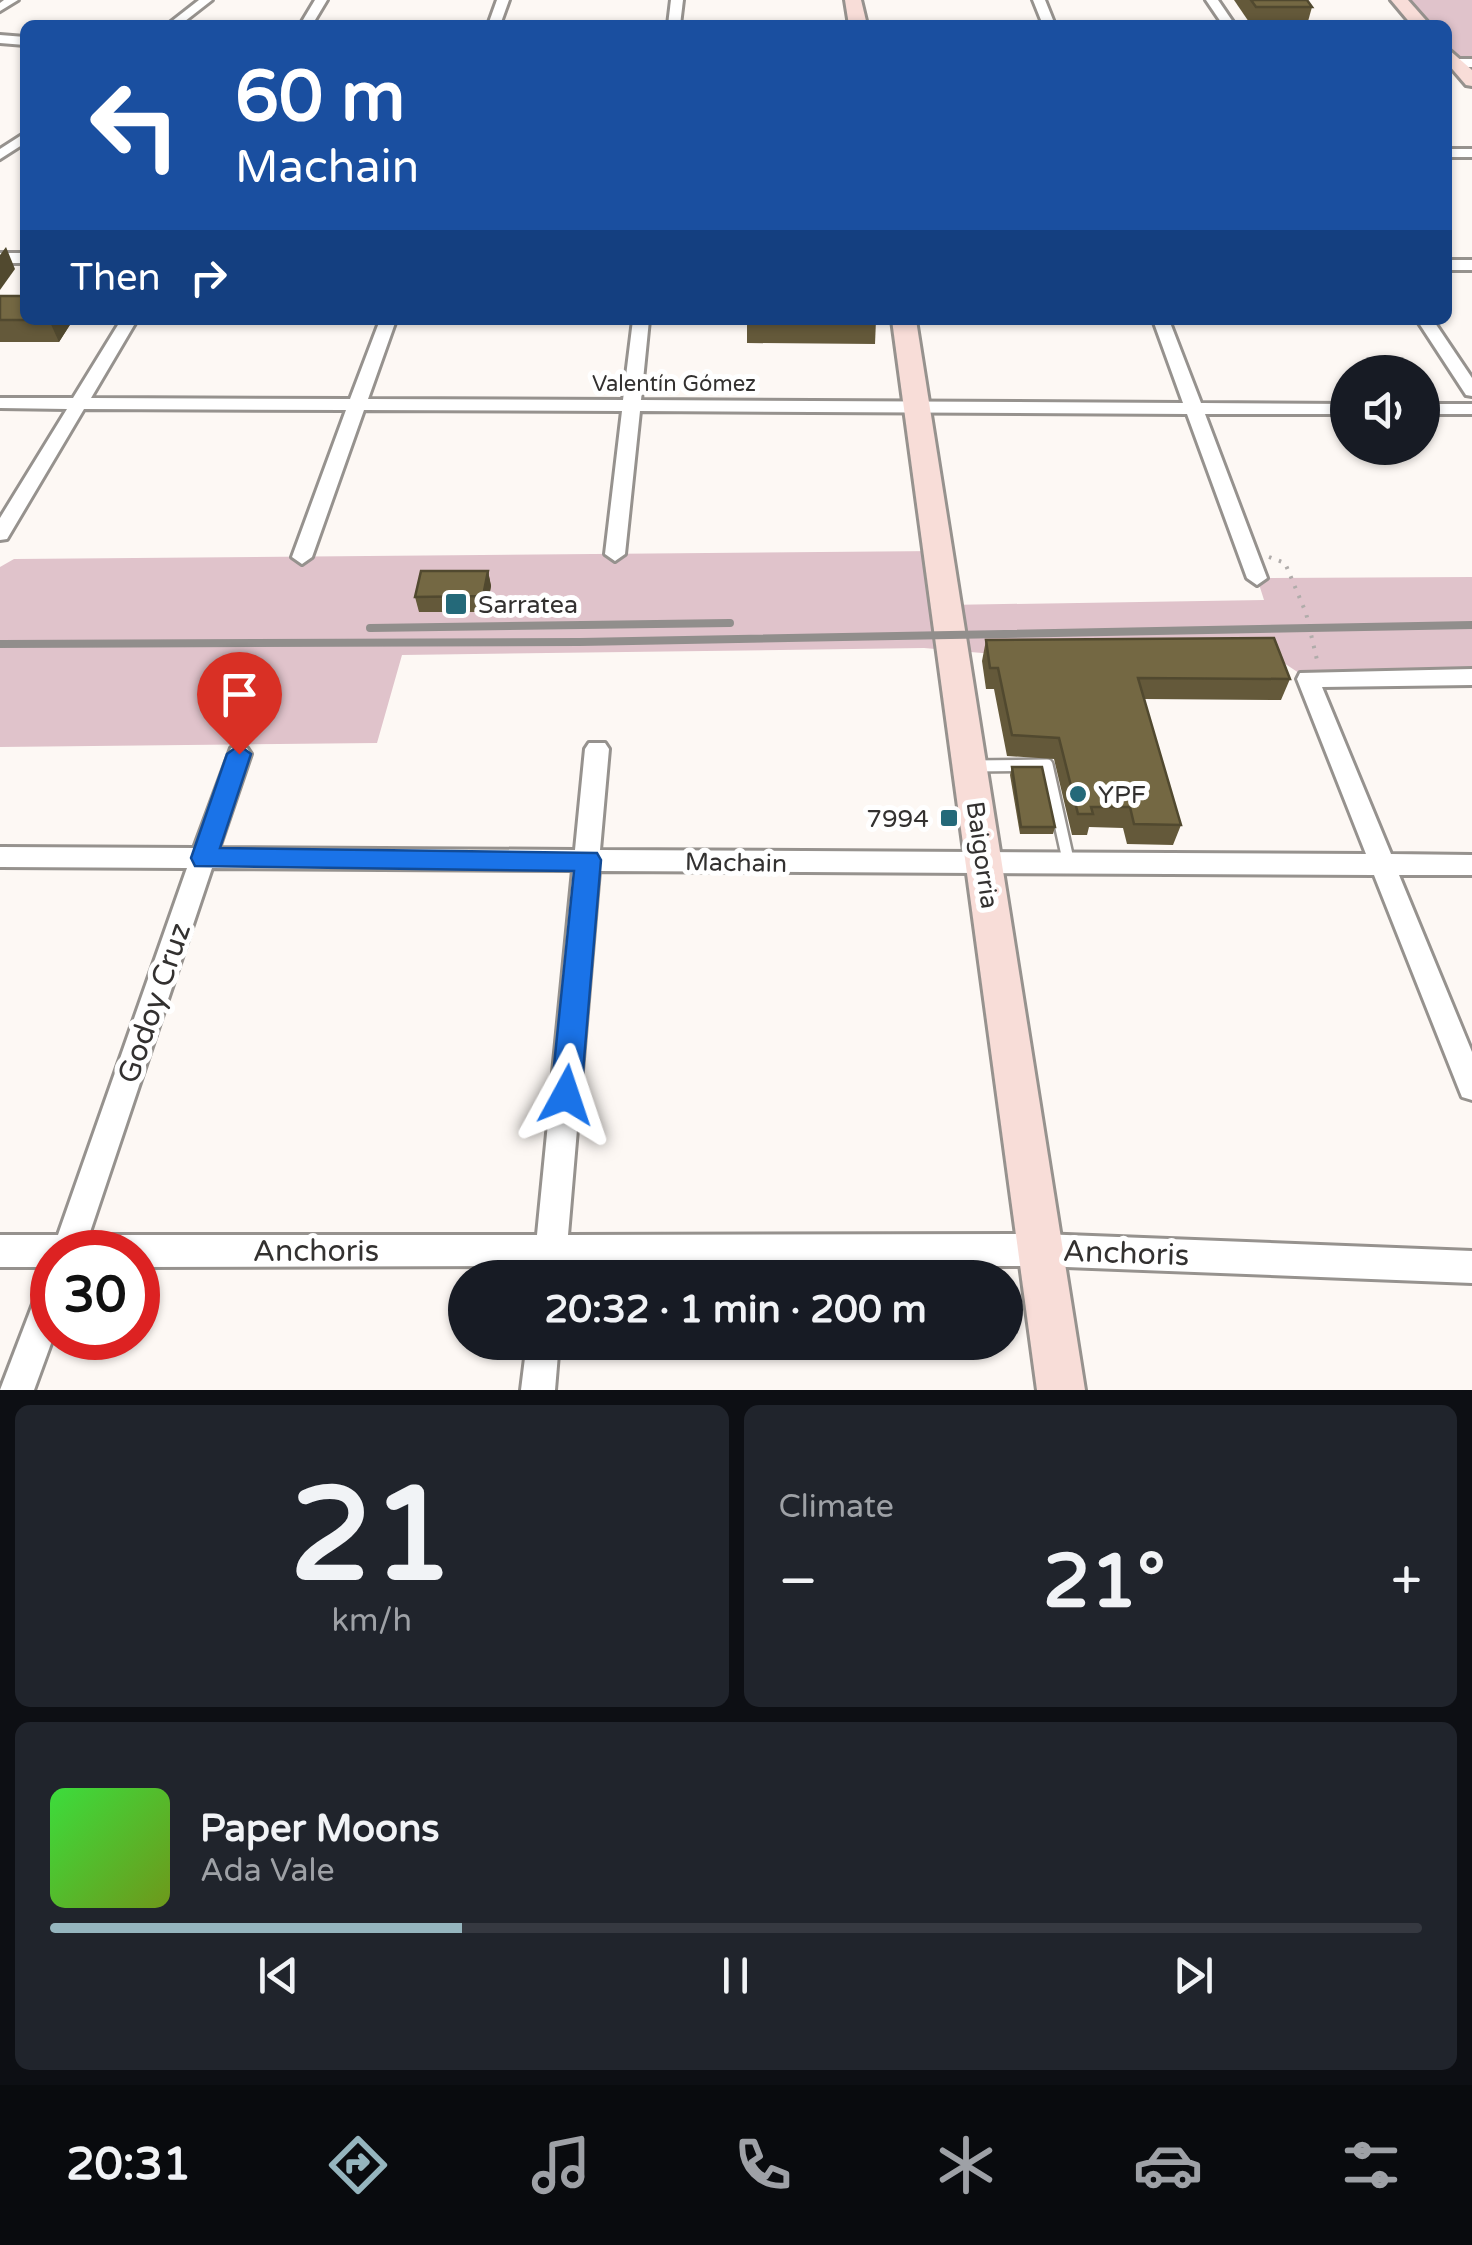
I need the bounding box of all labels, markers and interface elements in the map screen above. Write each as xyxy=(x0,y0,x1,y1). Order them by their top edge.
text: 60 m xyxy=(235,56,405,140)
icon: left xyxy=(70,60,200,190)
text: Machain xyxy=(235,141,419,195)
icon: right xyxy=(181,250,236,305)
text: Then xyxy=(70,255,161,301)
map controls xyxy=(1330,355,1440,465)
button: sound xyxy=(1330,355,1440,465)
street label: Valentín Gómez xyxy=(592,371,756,397)
place label: Sarratea xyxy=(478,590,578,620)
marker: Sarratea xyxy=(443,591,469,617)
pin xyxy=(197,652,282,755)
icon: arrive xyxy=(212,667,267,722)
place label: YPF xyxy=(1098,780,1146,810)
marker: YPF xyxy=(1067,783,1089,805)
street label: Baigorria xyxy=(960,800,1004,911)
place label: 7994 xyxy=(866,804,929,834)
marker: 7994 xyxy=(938,807,960,829)
street label: Machain xyxy=(685,847,787,879)
street label: Godoy Cruz xyxy=(110,918,199,1088)
position arrow xyxy=(514,1043,618,1147)
speed limit sign: 30 xyxy=(30,1230,160,1360)
street label: Anchoris xyxy=(253,1233,379,1270)
street label: Anchoris xyxy=(1062,1233,1190,1274)
text: 20:32 · 1 min · 200 m xyxy=(544,1287,927,1333)
text: 21 xyxy=(290,1459,453,1615)
text: Climate xyxy=(779,1488,894,1526)
text: 21° xyxy=(1043,1537,1166,1627)
text: − xyxy=(779,1549,818,1615)
text: + xyxy=(1391,1549,1422,1615)
text: km/h xyxy=(332,1602,412,1640)
text: Paper Moons xyxy=(200,1806,440,1852)
text: Ada Vale xyxy=(200,1852,335,1890)
icon: previous xyxy=(251,1948,306,2003)
icon: pause xyxy=(708,1948,763,2003)
icon: next xyxy=(1166,1948,1221,2003)
icon: directions xyxy=(323,2130,393,2200)
icon: music xyxy=(526,2130,596,2200)
icon: phone xyxy=(728,2130,798,2200)
icon: climate xyxy=(931,2130,1001,2200)
icon: car xyxy=(1133,2130,1203,2200)
icon: filters xyxy=(1336,2130,1406,2200)
text: 20:31 xyxy=(66,2138,191,2192)

